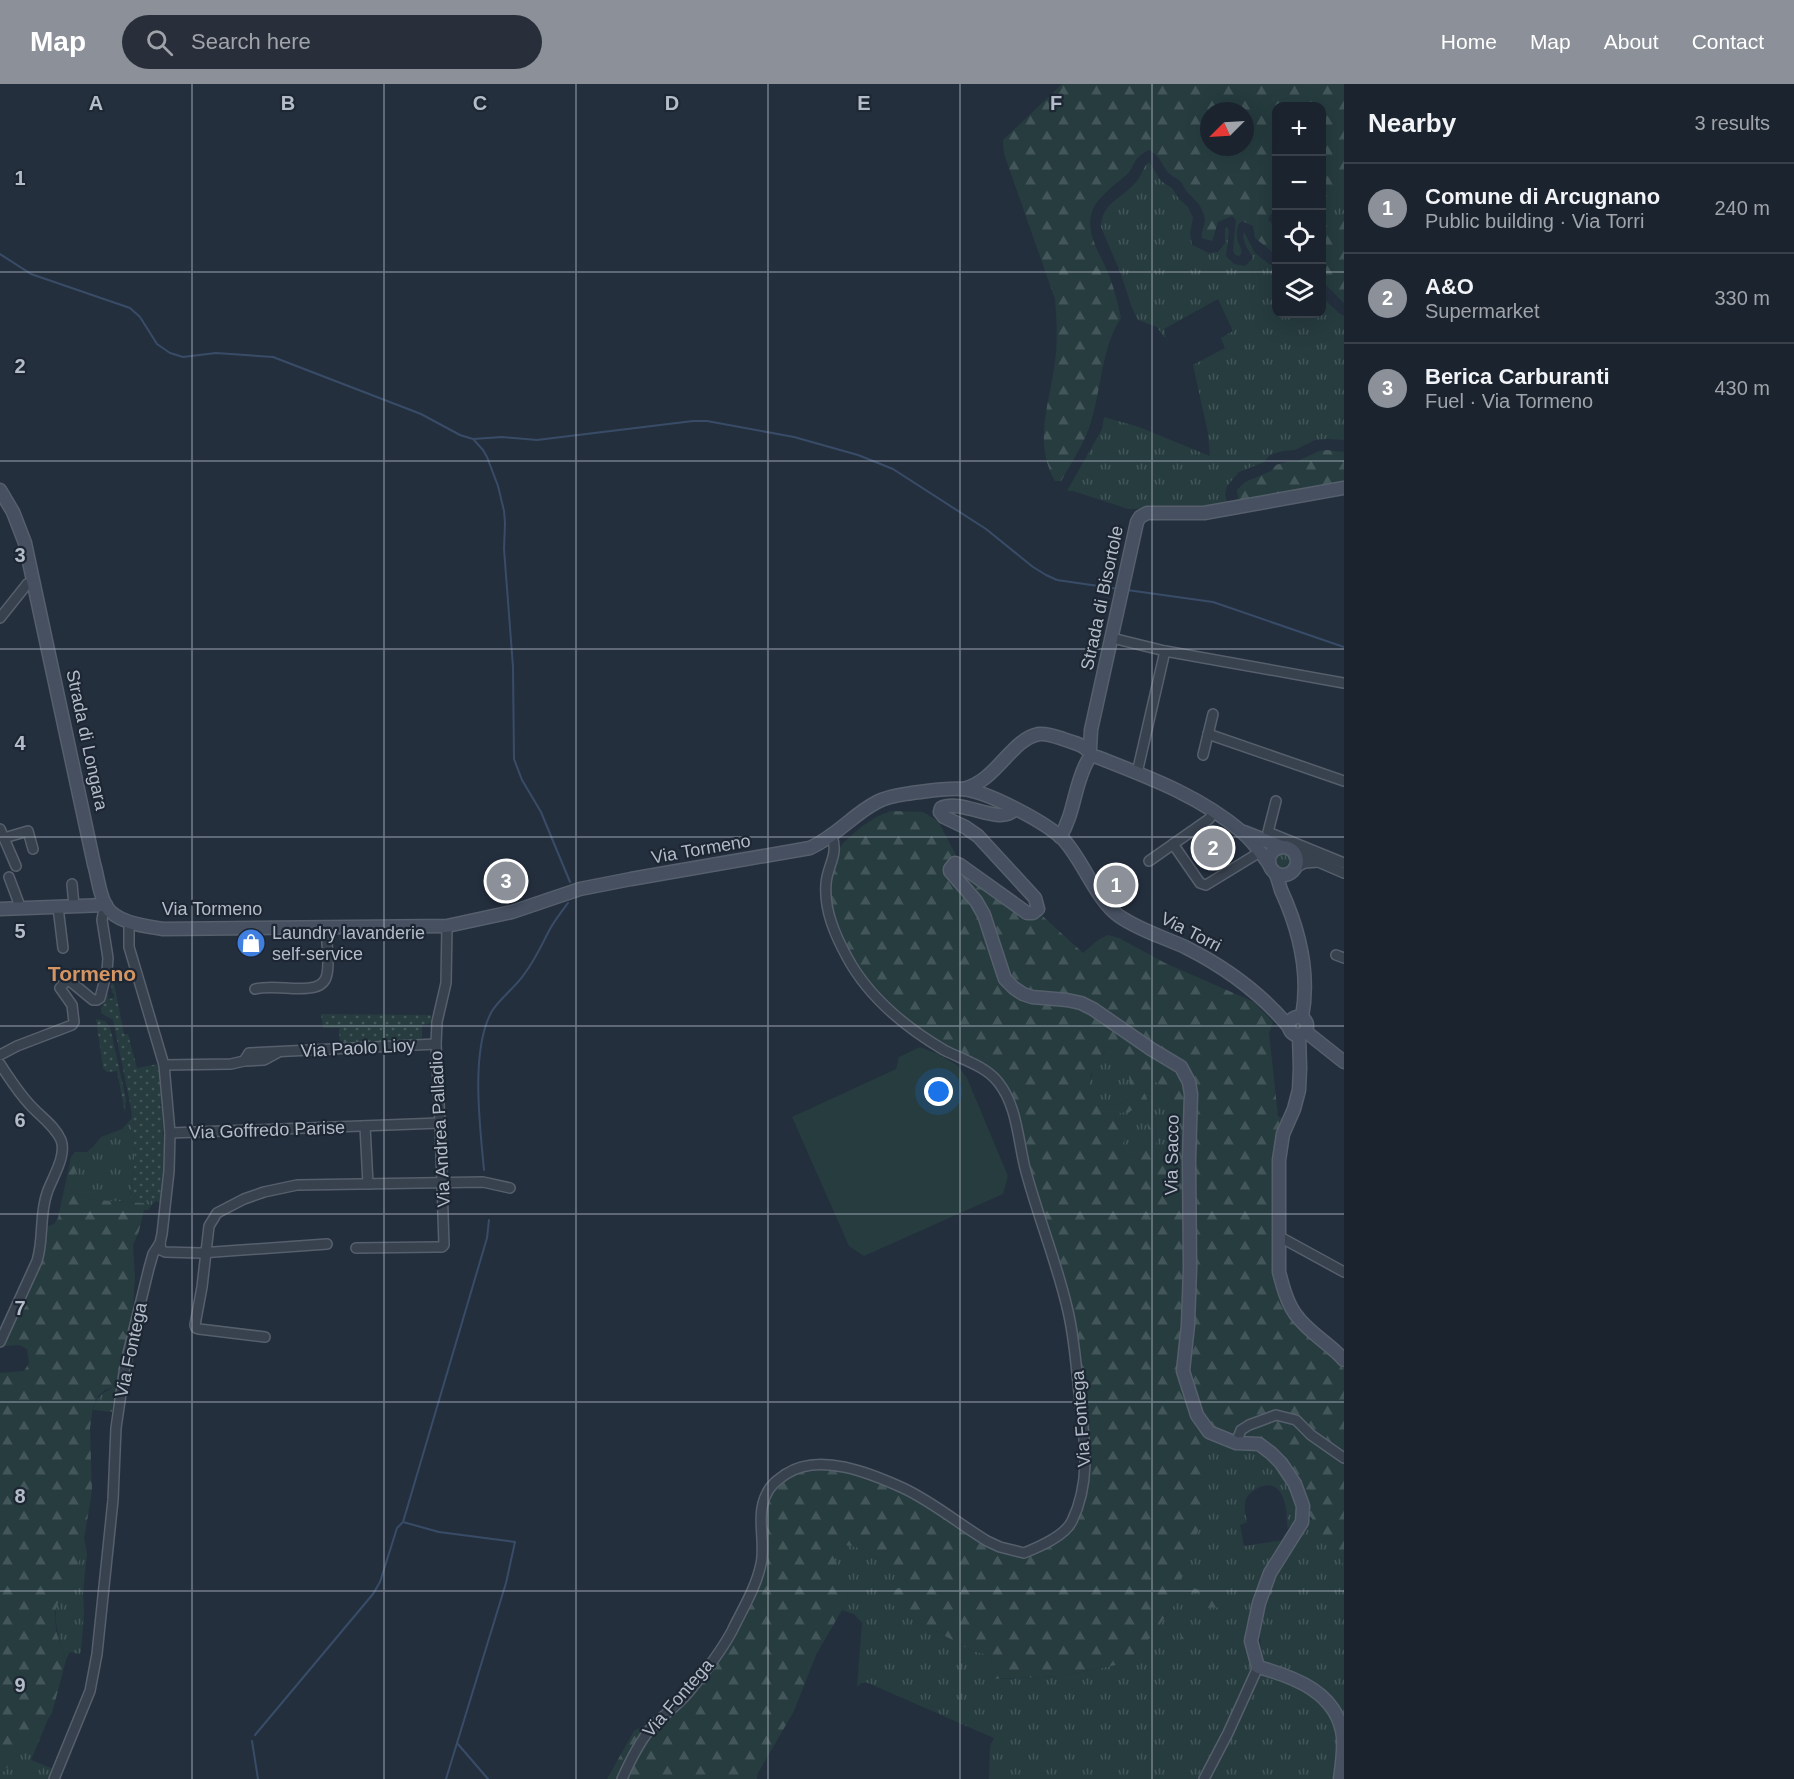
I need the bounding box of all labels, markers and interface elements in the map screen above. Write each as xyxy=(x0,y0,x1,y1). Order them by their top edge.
search box xyxy=(122,15,542,69)
text: Map xyxy=(30,26,86,57)
icon: search xyxy=(143,26,176,59)
text: Search here xyxy=(191,29,311,54)
text: Home xyxy=(1441,30,1497,53)
text: Map xyxy=(1530,30,1571,53)
text: About xyxy=(1604,30,1659,53)
text: Contact xyxy=(1692,30,1764,53)
text: A xyxy=(89,92,103,114)
text: B xyxy=(281,92,295,114)
text: C xyxy=(473,92,487,114)
text: D xyxy=(665,92,679,114)
text: E xyxy=(857,92,871,114)
text: F xyxy=(1050,92,1062,114)
north arrow xyxy=(1200,102,1254,156)
map controls xyxy=(1272,102,1326,318)
button: + xyxy=(1272,102,1326,156)
text: Nearby xyxy=(1368,108,1456,138)
text: 3 results xyxy=(1694,112,1770,134)
button: − xyxy=(1272,156,1326,210)
text: 1 xyxy=(14,167,26,189)
text: Comune di Arcugnano xyxy=(1425,184,1660,209)
text: 1 xyxy=(1382,197,1393,219)
text: 240 m xyxy=(1714,197,1770,219)
button: locate xyxy=(1272,210,1326,264)
text: Public building · Via Torri xyxy=(1425,210,1644,232)
button: layers xyxy=(1272,264,1326,318)
text: A&O xyxy=(1425,274,1474,299)
text: 2 xyxy=(1382,287,1393,309)
text: 330 m xyxy=(1714,287,1770,309)
text: Supermarket xyxy=(1425,300,1540,322)
text: 2 xyxy=(14,355,26,377)
text: Berica Carburanti xyxy=(1425,364,1610,389)
text: 3 xyxy=(1382,377,1393,399)
text: 430 m xyxy=(1714,377,1770,399)
text: Fuel · Via Tormeno xyxy=(1425,390,1593,412)
street label: Strada di Bisortole xyxy=(1077,524,1127,672)
text: 3 xyxy=(14,544,26,566)
street label: Strada di Longara xyxy=(62,668,112,813)
text: 4 xyxy=(14,732,26,754)
pin: 2 xyxy=(1194,826,1232,870)
street label: Via Tormeno xyxy=(650,830,752,868)
pin: 3 xyxy=(486,858,526,904)
pin: 1 xyxy=(1096,862,1136,908)
street label: Via Tormeno xyxy=(162,899,262,919)
street label: Via Torri xyxy=(1157,908,1225,956)
text: 5 xyxy=(14,920,26,942)
place label: Laundry lavanderie self-service xyxy=(272,923,425,964)
shop icon: Laundry lavanderie self-service xyxy=(235,927,267,959)
district label: Tormeno xyxy=(48,962,136,985)
street label: Via Paolo Lioy xyxy=(300,1035,416,1061)
street label: Via Andrea Palladio xyxy=(426,1050,454,1208)
your location xyxy=(924,1077,953,1106)
text: 6 xyxy=(14,1109,26,1131)
street label: Via Sacco xyxy=(1161,1114,1183,1196)
street label: Via Goffredo Parise xyxy=(188,1117,346,1143)
text: 7 xyxy=(14,1297,26,1319)
street label: Via Fontega xyxy=(111,1300,151,1399)
street label: Via Fontega xyxy=(1068,1369,1094,1468)
text: 8 xyxy=(14,1485,26,1507)
street label: Via Fontega xyxy=(639,1654,718,1741)
text: 9 xyxy=(14,1674,26,1696)

